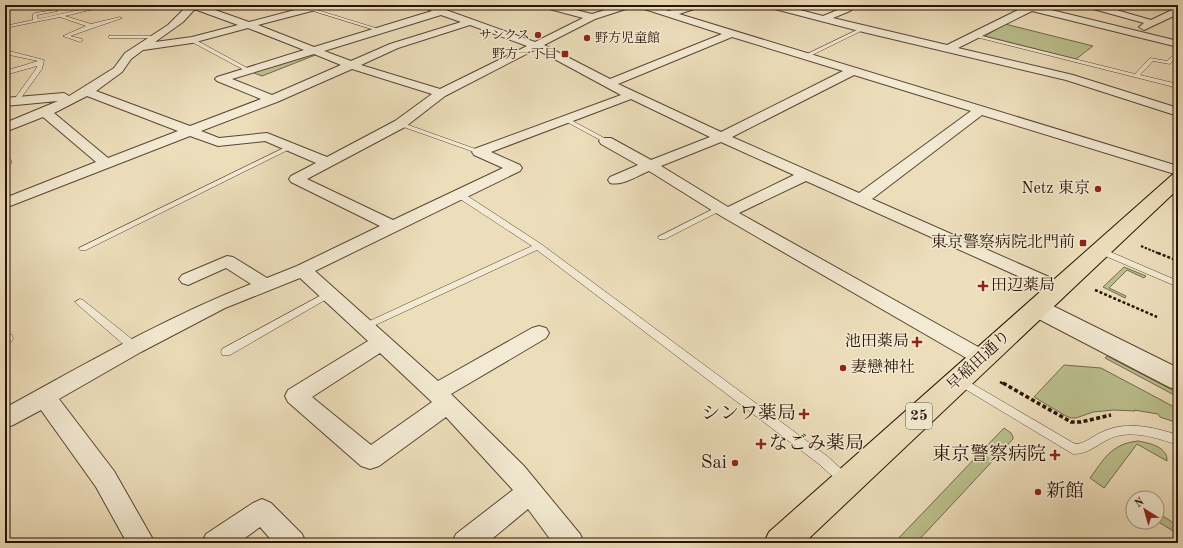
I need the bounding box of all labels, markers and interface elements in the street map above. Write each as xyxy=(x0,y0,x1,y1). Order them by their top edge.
place label: サンクス xyxy=(479,28,530,42)
marker: サンクス xyxy=(533,30,543,40)
place label: 野方児童館 xyxy=(595,31,660,45)
marker: 野方児童館 xyxy=(582,33,592,43)
place label: 野方一丁目 xyxy=(492,47,557,61)
marker: 野方一丁目 xyxy=(560,49,570,59)
place label: Netz 東京 xyxy=(1021,179,1090,197)
marker: Netz 東京 xyxy=(1093,184,1103,194)
place label: 東京警察病院北門前 xyxy=(931,233,1075,251)
marker: 東京警察病院北門前 xyxy=(1078,238,1088,248)
place label: 田辺薬局 xyxy=(991,276,1055,294)
marker: 田辺薬局 xyxy=(978,281,988,291)
street label: 早稲田通り xyxy=(943,326,1014,394)
place label: 池田薬局 xyxy=(845,332,909,350)
marker: 池田薬局 xyxy=(912,337,922,347)
place label: 妻戀神社 xyxy=(851,358,915,376)
marker: 妻戀神社 xyxy=(838,363,848,373)
place label: シンワ薬局 xyxy=(701,403,796,424)
road number: 25 xyxy=(906,403,932,429)
marker: シンワ薬局 xyxy=(799,409,809,419)
place label: なごみ薬局 xyxy=(769,433,864,454)
marker: なごみ薬局 xyxy=(756,439,766,449)
place label: 東京警察病院 xyxy=(932,443,1046,465)
marker: 東京警察病院 xyxy=(1049,449,1061,461)
place label: Sai xyxy=(701,454,727,473)
marker: Sai xyxy=(730,458,740,468)
place label: 新館 xyxy=(1046,481,1084,502)
marker: 新館 xyxy=(1033,487,1043,497)
north arrow xyxy=(1125,490,1165,530)
text: N xyxy=(1133,496,1147,510)

